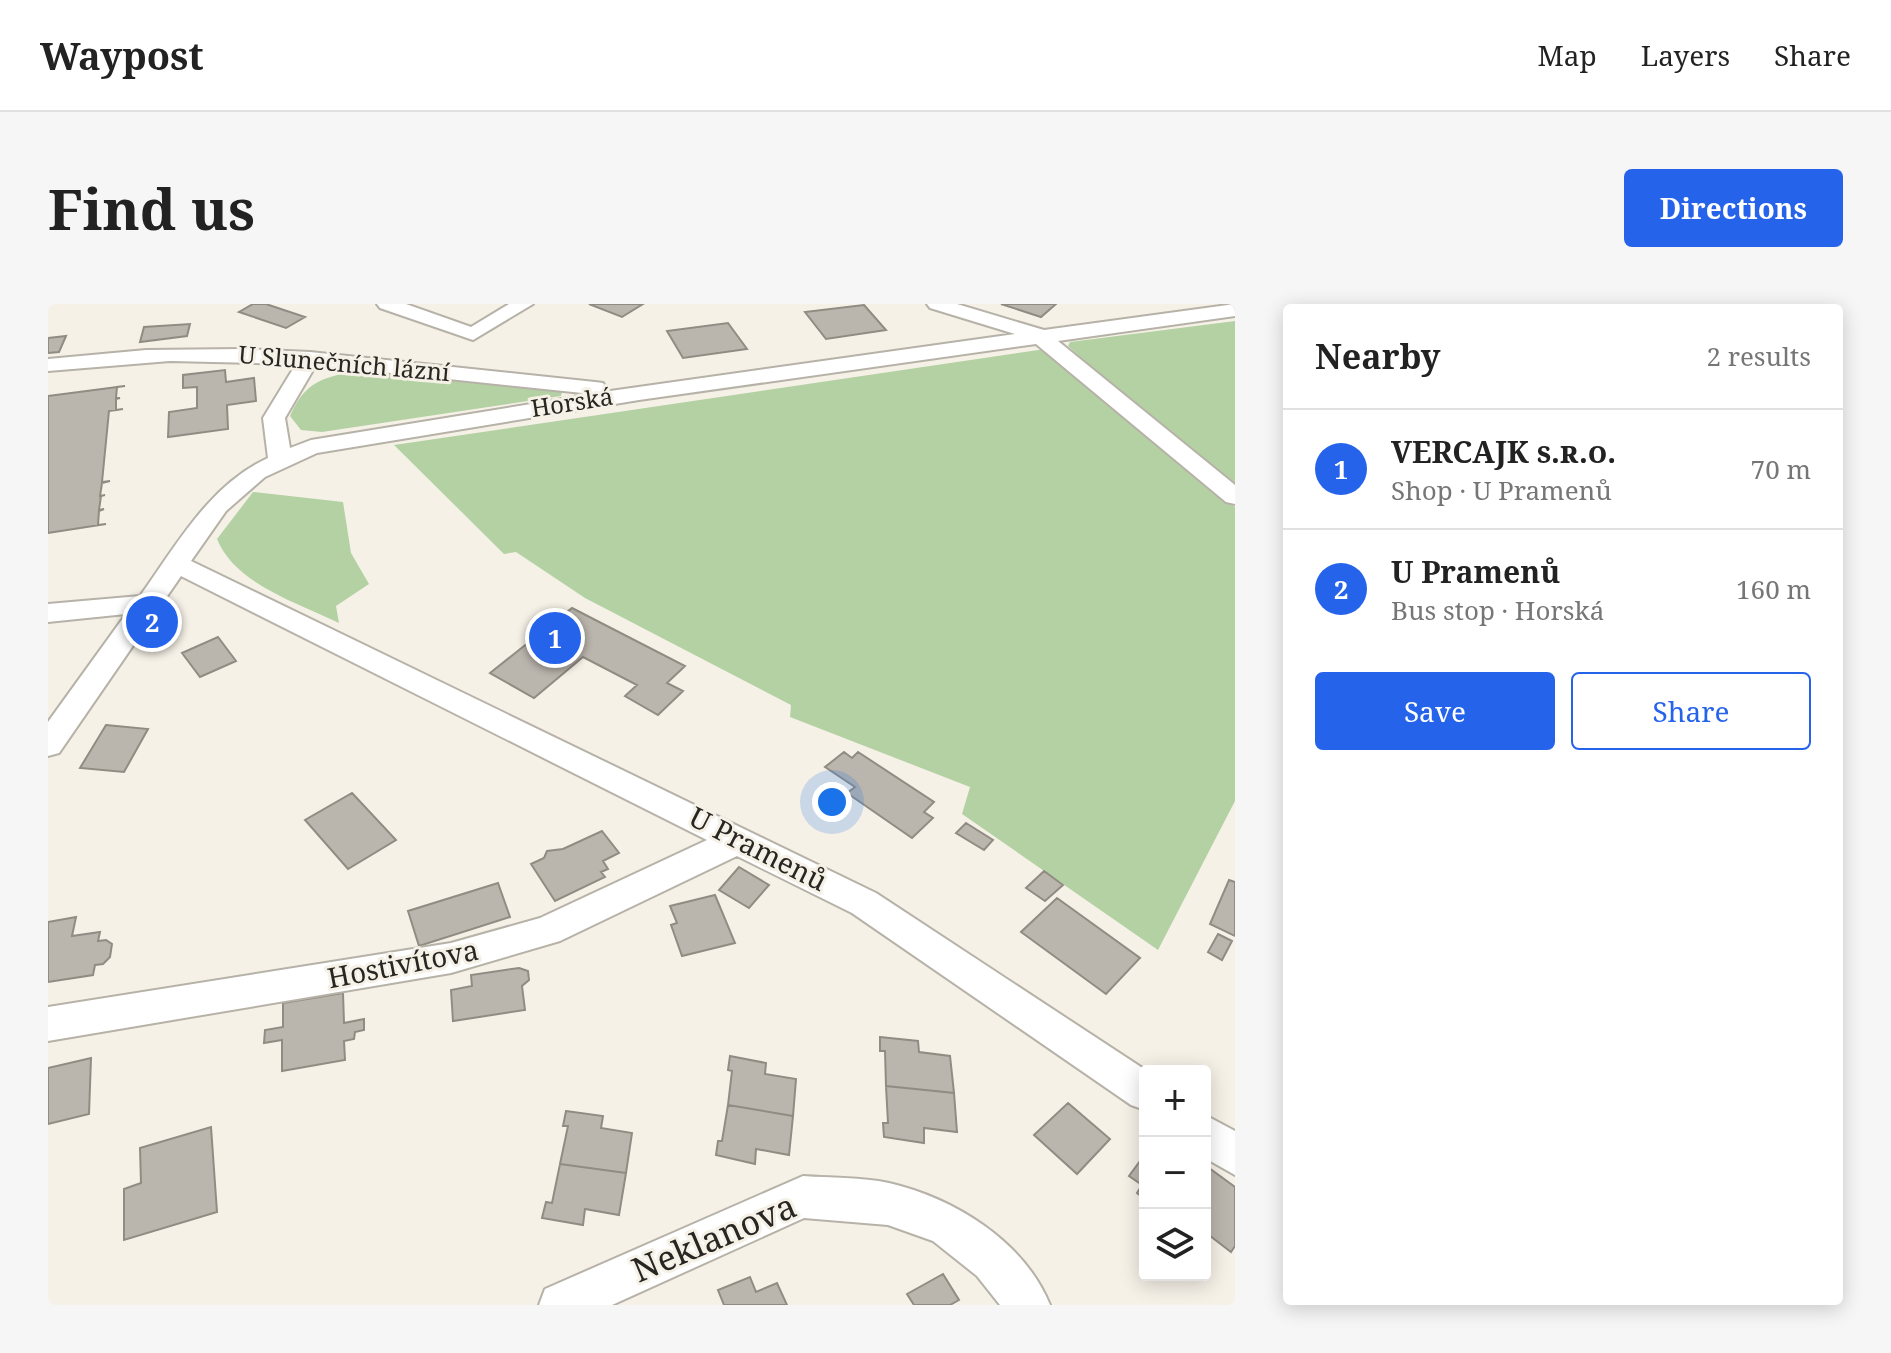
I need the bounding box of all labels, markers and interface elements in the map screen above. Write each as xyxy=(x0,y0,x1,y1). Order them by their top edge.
text: Waypost xyxy=(40,29,204,81)
text: Map xyxy=(1538,36,1597,74)
text: Layers xyxy=(1641,36,1730,74)
text: Share xyxy=(1774,36,1851,74)
button: Directions xyxy=(1624,169,1843,247)
text: Find us xyxy=(48,170,255,246)
text: Nearby xyxy=(1315,333,1441,379)
street label: U Slunečních lázní xyxy=(237,337,452,388)
text: 2 results xyxy=(1706,338,1811,374)
street label: Horská xyxy=(528,379,615,424)
text: VERCAJK s.ʀ.ᴏ. xyxy=(1391,431,1616,472)
text: 1 xyxy=(1334,451,1348,487)
text: 70 m xyxy=(1751,451,1811,487)
text: Shop · U Pramenů xyxy=(1391,472,1612,508)
text: U Pramenů xyxy=(1391,551,1560,592)
text: 2 xyxy=(1334,571,1348,607)
text: 160 m xyxy=(1736,571,1811,607)
pin: 2 xyxy=(126,592,178,652)
text: Bus stop · Horská xyxy=(1391,592,1604,628)
pin: 1 xyxy=(529,608,581,668)
button: Save xyxy=(1315,672,1555,750)
button: Share xyxy=(1571,672,1811,750)
your location xyxy=(812,782,852,822)
street label: U Pramenů xyxy=(683,797,834,899)
street label: Hostivítova xyxy=(324,930,482,996)
map controls xyxy=(1139,1065,1211,1281)
button: + xyxy=(1139,1065,1211,1137)
button: − xyxy=(1139,1137,1211,1209)
street label: Neklanova xyxy=(624,1182,803,1292)
button: layers xyxy=(1139,1209,1211,1281)

